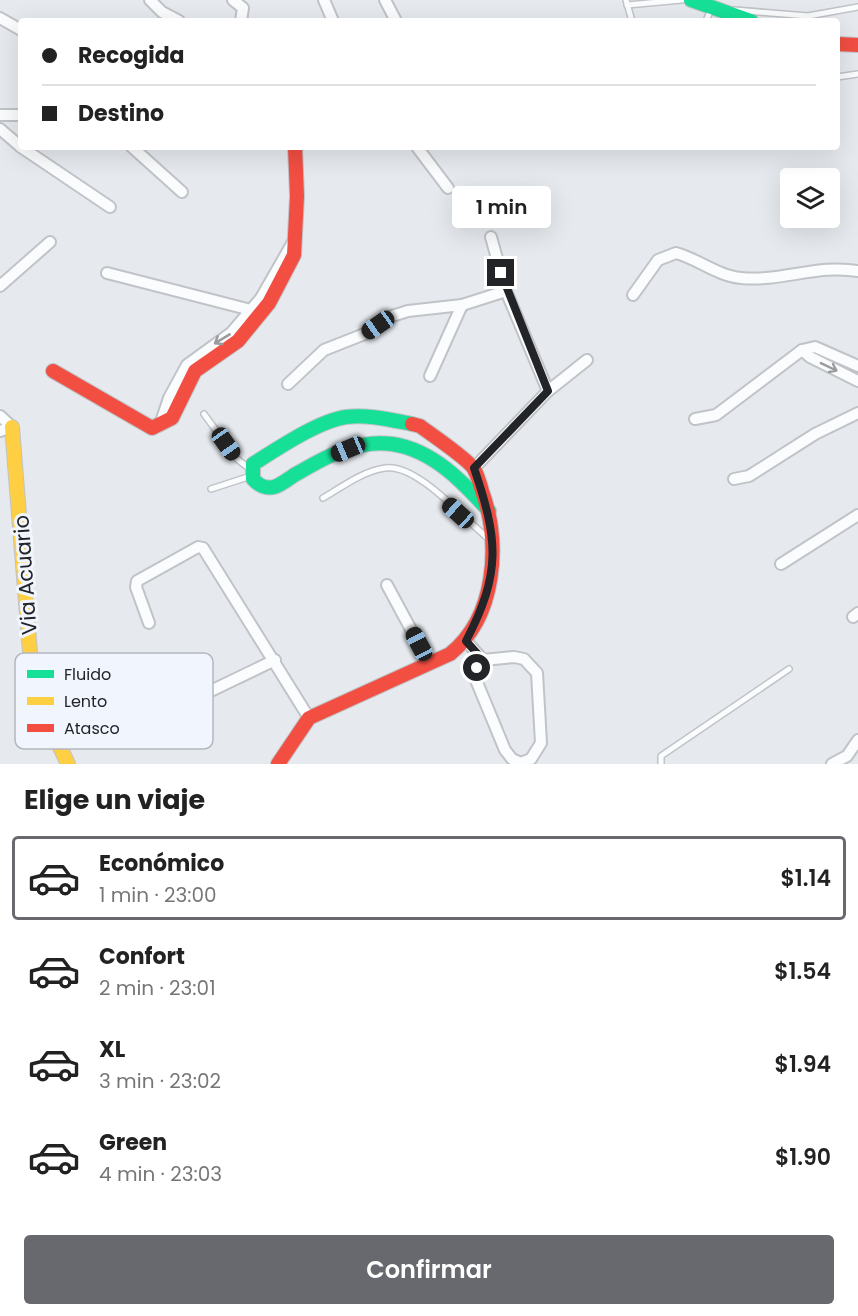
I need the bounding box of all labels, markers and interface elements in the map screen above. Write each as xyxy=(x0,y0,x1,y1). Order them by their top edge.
text: Recogida xyxy=(78,40,185,71)
text: Destino xyxy=(78,98,164,129)
map controls xyxy=(780,168,840,228)
button: layers xyxy=(780,168,840,228)
callout: 1 min xyxy=(452,186,550,228)
text: 1 min xyxy=(476,193,527,221)
route end xyxy=(487,259,514,286)
car xyxy=(358,307,398,343)
one-way arrow xyxy=(214,333,231,345)
one-way arrow xyxy=(820,361,838,373)
car xyxy=(208,424,244,464)
car xyxy=(328,434,368,464)
car xyxy=(439,494,477,532)
street label: Via Acuario xyxy=(6,514,44,636)
car xyxy=(403,624,435,664)
legend xyxy=(15,653,213,749)
route start xyxy=(463,654,490,681)
text: Fluido xyxy=(64,663,111,686)
text: Lento xyxy=(64,690,107,713)
text: Atasco xyxy=(64,717,120,740)
text: Elige un viaje xyxy=(24,781,205,818)
text: Económico xyxy=(99,848,224,879)
icon: car xyxy=(27,851,81,905)
text: $1.14 xyxy=(780,863,831,894)
text: 1 min · 23:00 xyxy=(99,881,217,909)
text: Confort xyxy=(99,941,185,972)
icon: car xyxy=(27,944,81,998)
text: $1.54 xyxy=(774,956,831,987)
text: 2 min · 23:01 xyxy=(99,974,216,1002)
text: XL xyxy=(99,1034,125,1065)
icon: car xyxy=(27,1037,81,1091)
text: $1.94 xyxy=(775,1049,831,1080)
text: 3 min · 23:02 xyxy=(99,1067,221,1095)
text: Green xyxy=(99,1127,167,1158)
icon: car xyxy=(27,1130,81,1184)
text: $1.90 xyxy=(775,1142,831,1173)
text: 4 min · 23:03 xyxy=(99,1160,222,1188)
button: Confirmar xyxy=(24,1235,834,1304)

